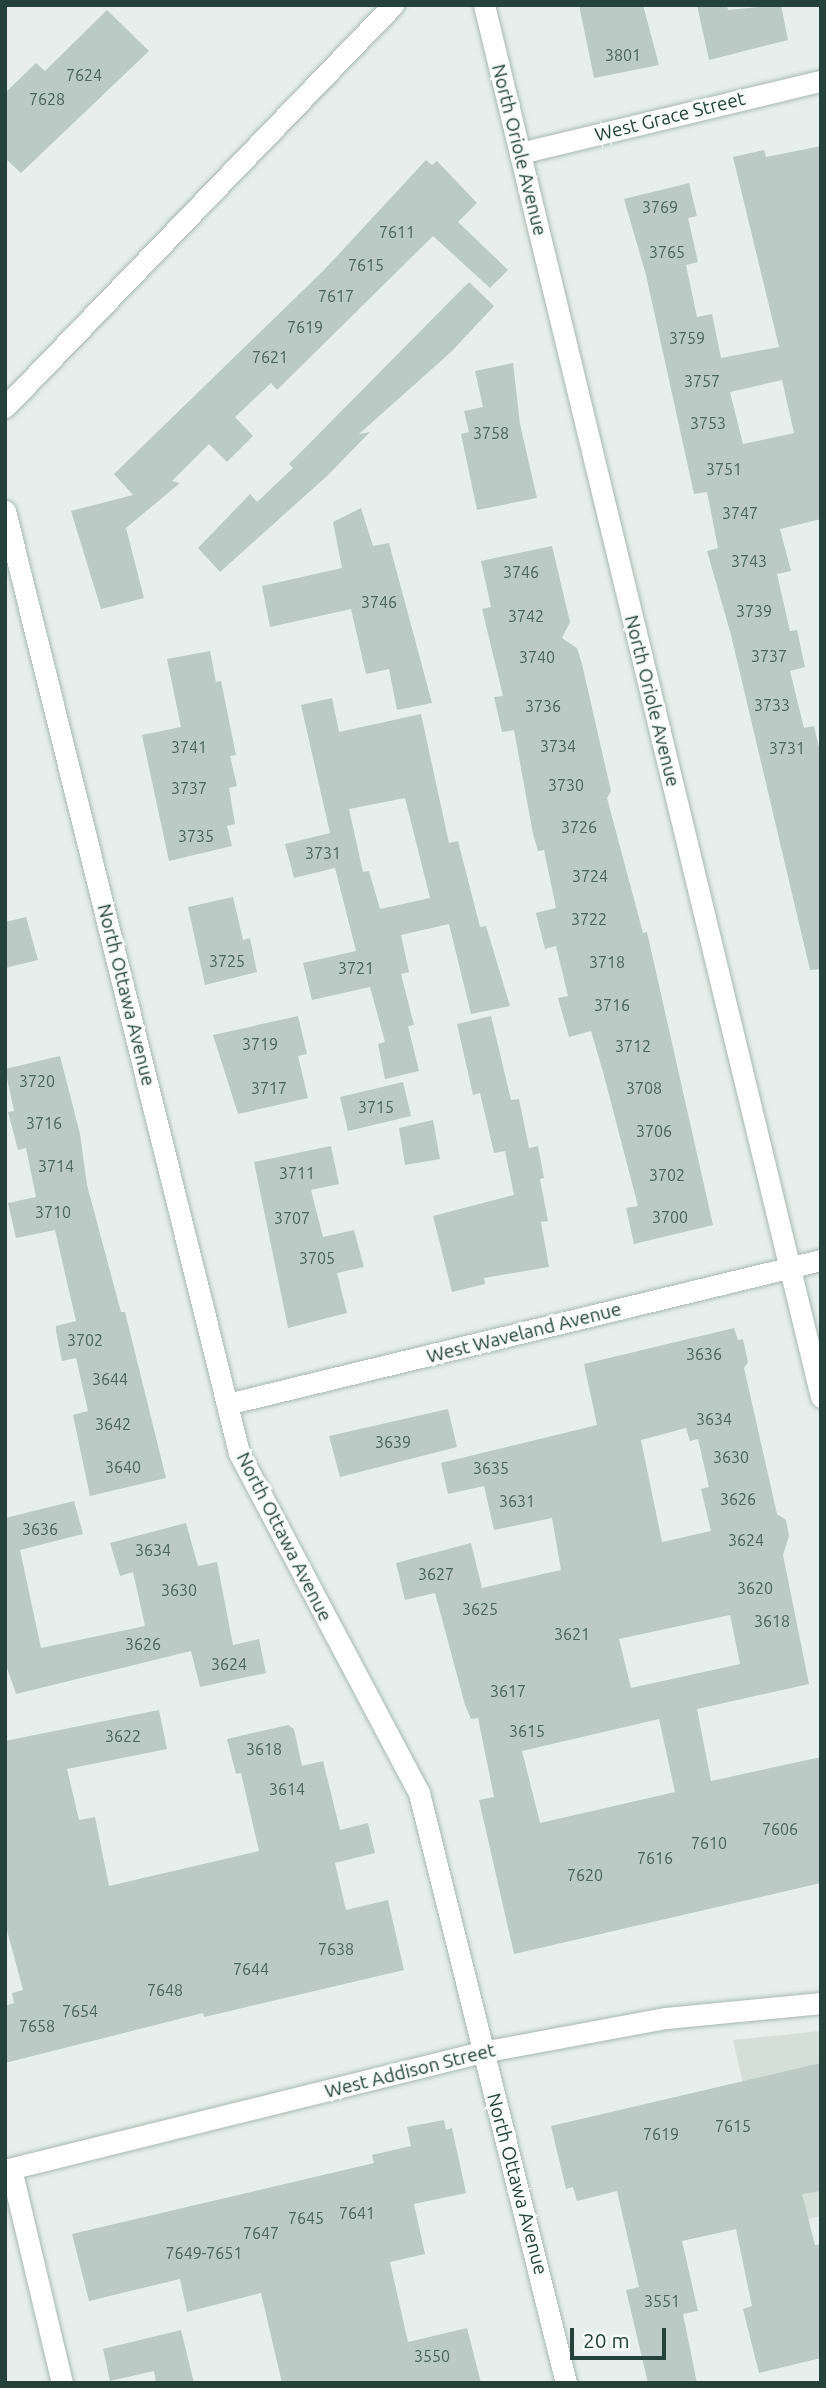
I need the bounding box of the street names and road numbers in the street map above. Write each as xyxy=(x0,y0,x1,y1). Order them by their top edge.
street label: North Oriole Avenue xyxy=(487,62,551,238)
street label: West Grace Street xyxy=(593,87,747,147)
street label: North Oriole Avenue xyxy=(620,613,684,789)
street label: North Ottawa Avenue xyxy=(92,902,160,1088)
street label: West Waveland Avenue xyxy=(424,1298,624,1368)
street label: North Ottawa Avenue xyxy=(231,1449,337,1625)
street label: West Addison Street xyxy=(323,2039,497,2103)
street label: North Ottawa Avenue xyxy=(482,2091,552,2277)

